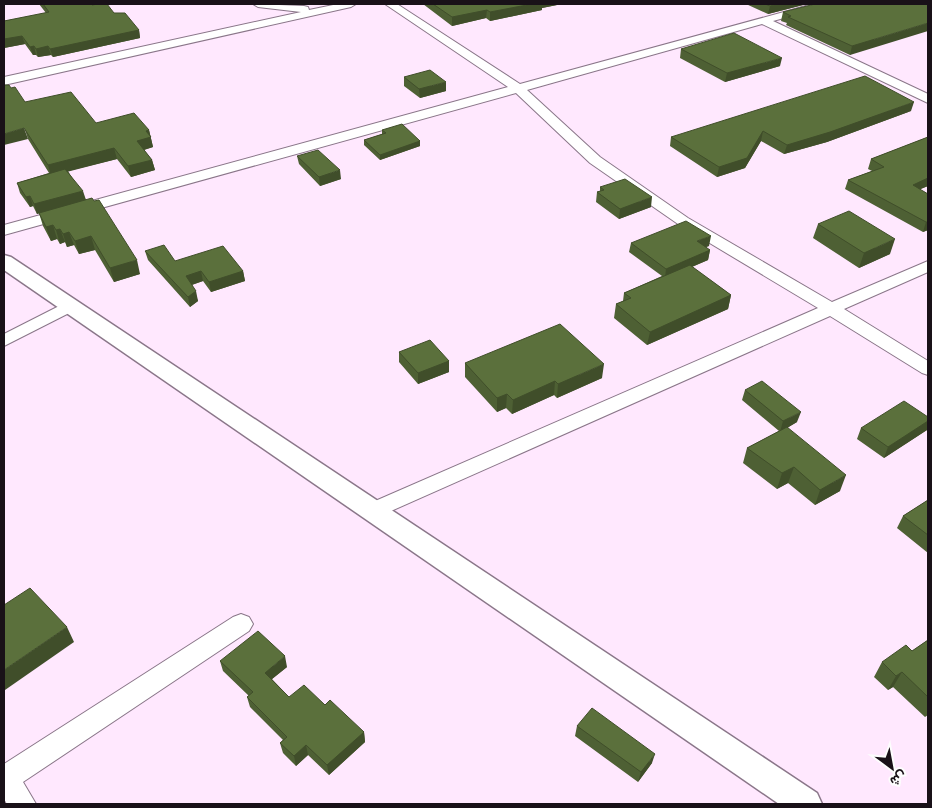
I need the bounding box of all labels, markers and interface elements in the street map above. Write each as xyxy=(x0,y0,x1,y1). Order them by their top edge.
north arrow xyxy=(867,743,917,793)
text: ش xyxy=(887,767,911,791)

